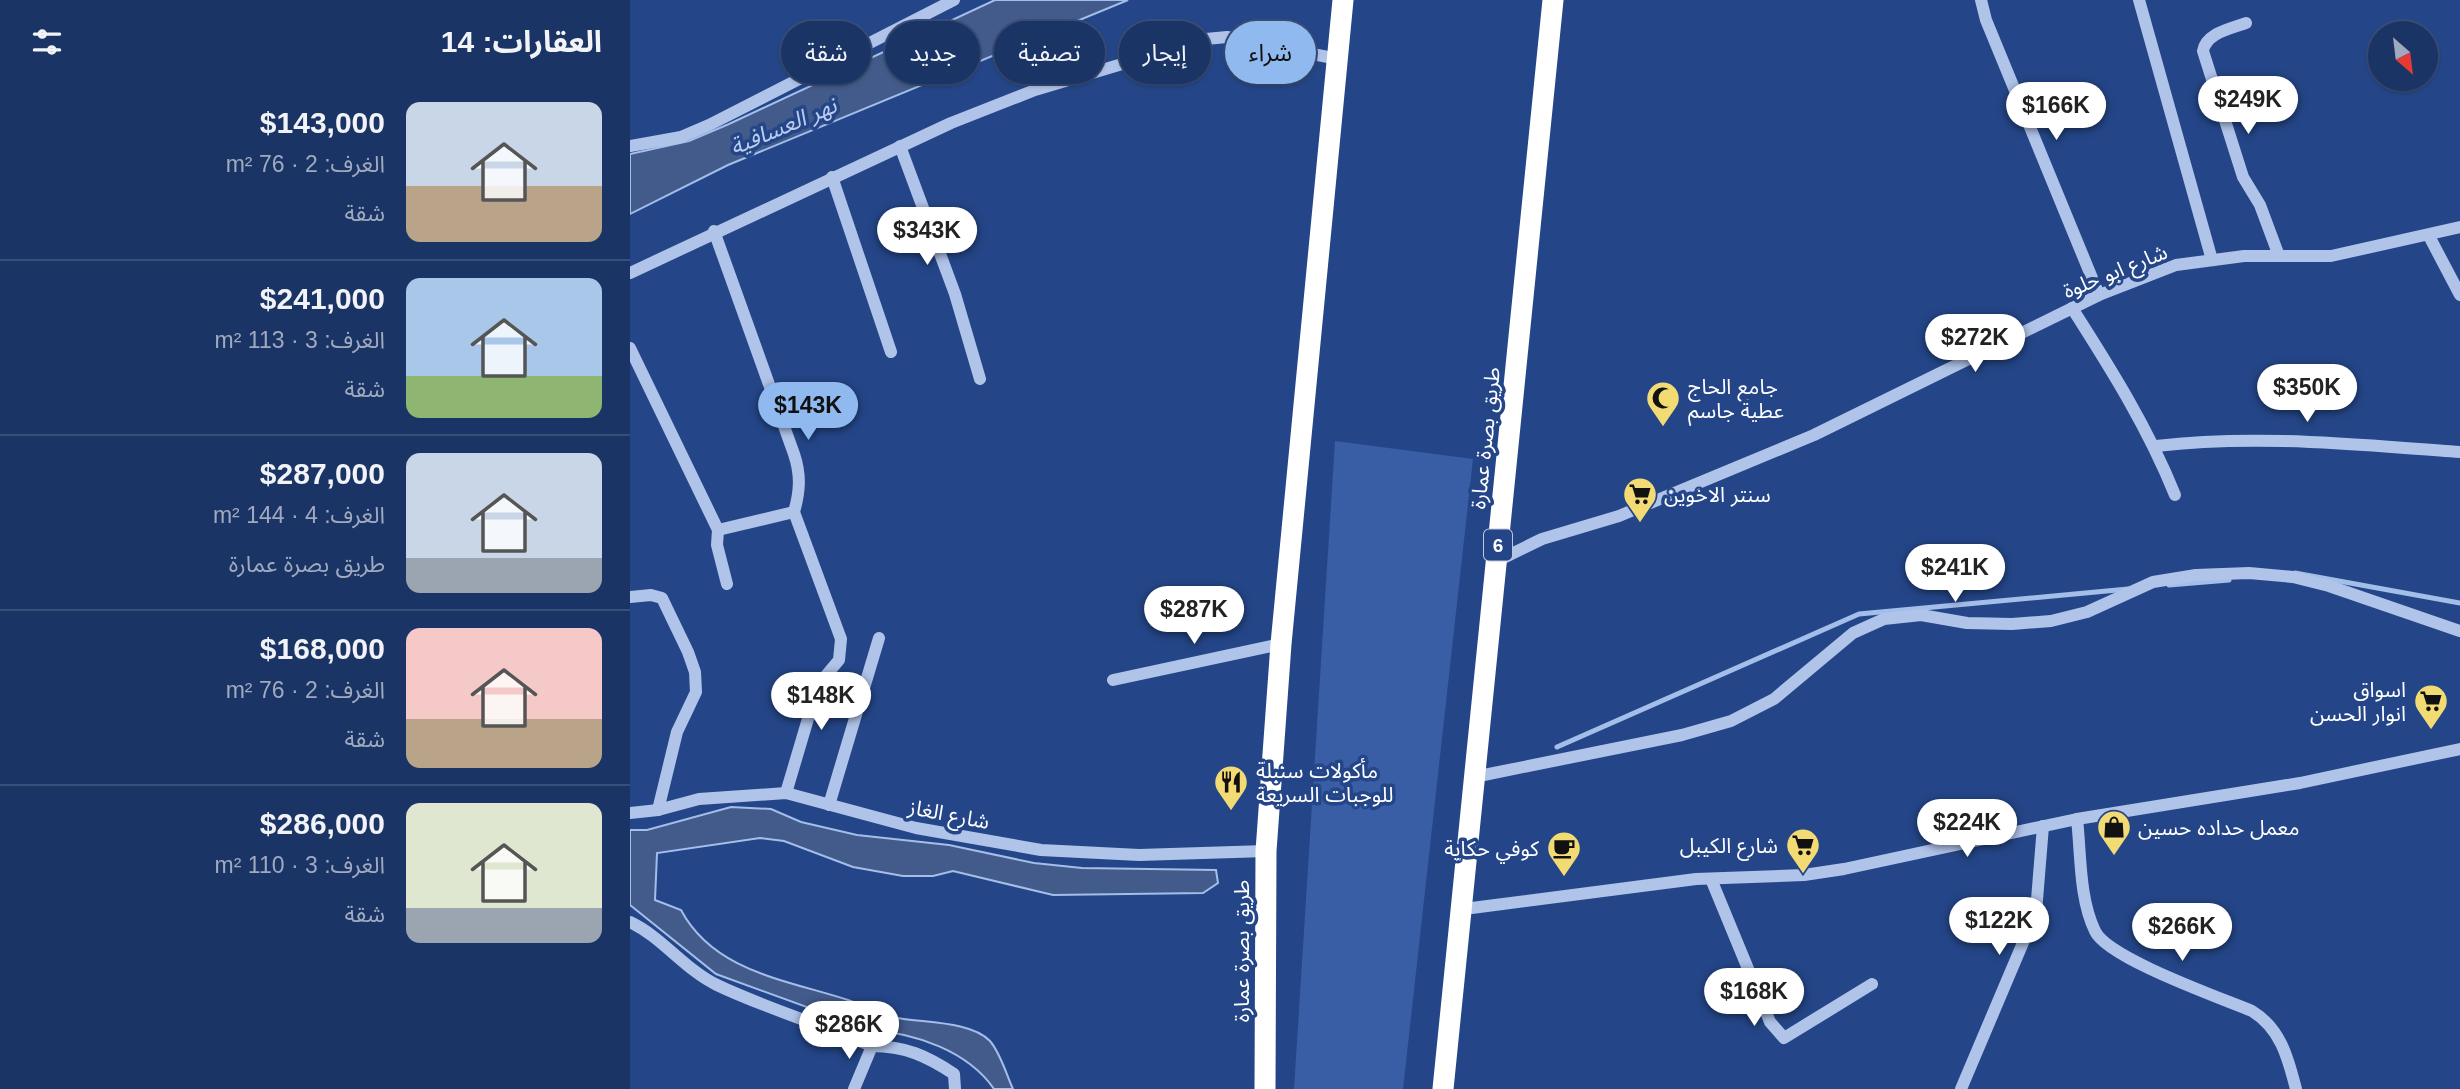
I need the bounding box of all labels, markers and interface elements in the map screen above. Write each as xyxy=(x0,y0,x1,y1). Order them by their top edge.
chip: شقة xyxy=(781,21,871,84)
chip: جديد xyxy=(885,21,980,84)
chip: تصفية xyxy=(994,21,1105,84)
chip: إيجار xyxy=(1119,21,1211,84)
chip: شراء xyxy=(1225,21,1316,84)
north arrow xyxy=(2368,21,2438,91)
map controls xyxy=(2368,21,2438,91)
icon: filters xyxy=(28,23,66,61)
text: العقارات: 14 xyxy=(441,25,602,58)
pin: $249K xyxy=(2199,76,2297,136)
pin: $166K xyxy=(2007,82,2105,142)
text: $249K xyxy=(2214,86,2282,112)
water label: نهر العسافية xyxy=(726,91,842,161)
text: $166K xyxy=(2022,92,2090,118)
text: $143,000 xyxy=(260,106,385,139)
icon: home xyxy=(462,130,546,214)
text: الغرف: 2 · 76 m² xyxy=(226,151,385,177)
text: شقة xyxy=(344,200,385,226)
pin: $343K xyxy=(878,208,976,267)
text: $343K xyxy=(893,217,961,243)
street label: شارع ابو حلوة xyxy=(2060,240,2172,306)
text: $241,000 xyxy=(260,282,385,315)
icon: home xyxy=(462,306,546,390)
pin: $272K xyxy=(1926,314,2024,374)
text: $272K xyxy=(1941,324,2009,350)
text: الغرف: 3 · 113 m² xyxy=(215,327,385,353)
pin: $350K xyxy=(2258,364,2356,424)
street label: طريق بصرة عمارة xyxy=(1466,366,1506,510)
text: $350K xyxy=(2273,374,2341,400)
place label: جامع الحاج عطية جاسم xyxy=(1688,375,1784,426)
text: شقة xyxy=(344,376,385,402)
mosque icon: جامع الحاج عطية جاسم xyxy=(1644,379,1682,428)
pin: $143K xyxy=(759,382,857,442)
text: $143K xyxy=(774,392,842,418)
text: $287,000 xyxy=(260,457,385,490)
supermarket icon: سنتر الاخوين xyxy=(1621,475,1659,524)
icon: home xyxy=(462,481,546,565)
place label: سنتر الاخوين xyxy=(1664,483,1771,507)
text: الغرف: 4 · 144 m² xyxy=(213,502,385,528)
road number: 6 xyxy=(1484,530,1512,560)
pin: $241K xyxy=(1906,544,2004,604)
text: طريق بصرة عمارة xyxy=(229,551,385,577)
text: $241K xyxy=(1921,554,1989,580)
pin: $287K xyxy=(1145,586,1243,646)
text: $287K xyxy=(1160,596,1228,622)
text: $168,000 xyxy=(260,632,385,665)
icon: home xyxy=(462,656,546,740)
pin: $148K xyxy=(772,672,870,732)
text: الغرف: 2 · 76 m² xyxy=(226,677,385,703)
place label: اسواق انوار الحسن xyxy=(2310,678,2406,726)
text: $148K xyxy=(787,682,855,708)
supermarket icon: اسواق انوار الحسن xyxy=(2412,682,2450,731)
text: شقة xyxy=(344,726,385,752)
place label: مأكولات سنبلة للوجبات السريعة xyxy=(1256,758,1393,807)
restaurant icon: مأكولات سنبلة للوجبات السريعة xyxy=(1212,763,1250,812)
street label: شارع الغاز xyxy=(905,795,991,837)
pin: $224K xyxy=(1918,800,2016,859)
text: $286,000 xyxy=(260,807,385,840)
shop icon: معمل حداده حسين xyxy=(2095,808,2133,857)
text: $224K xyxy=(1933,809,2001,835)
place label: معمل حداده حسين xyxy=(2138,816,2300,840)
supermarket icon: شارع الكيبل xyxy=(1784,826,1822,875)
cafe icon: كوفي حكاية xyxy=(1545,829,1583,878)
icon: home xyxy=(462,831,546,915)
place label: شارع الكيبل xyxy=(1680,834,1778,861)
place label: كوفي حكاية xyxy=(1444,837,1539,864)
text: الغرف: 3 · 110 m² xyxy=(215,852,385,878)
street label: طريق بصرة عمارة xyxy=(1230,880,1255,1022)
pin: $122K xyxy=(1950,898,2048,957)
text: شقة xyxy=(344,901,385,927)
pin: $266K xyxy=(2133,904,2231,963)
text: $122K xyxy=(1965,907,2033,933)
text: $266K xyxy=(2148,913,2216,939)
pin: $168K xyxy=(1705,968,1803,1028)
text: $168K xyxy=(1720,978,1788,1004)
pin: $286K xyxy=(800,1002,898,1061)
text: $286K xyxy=(815,1011,883,1037)

